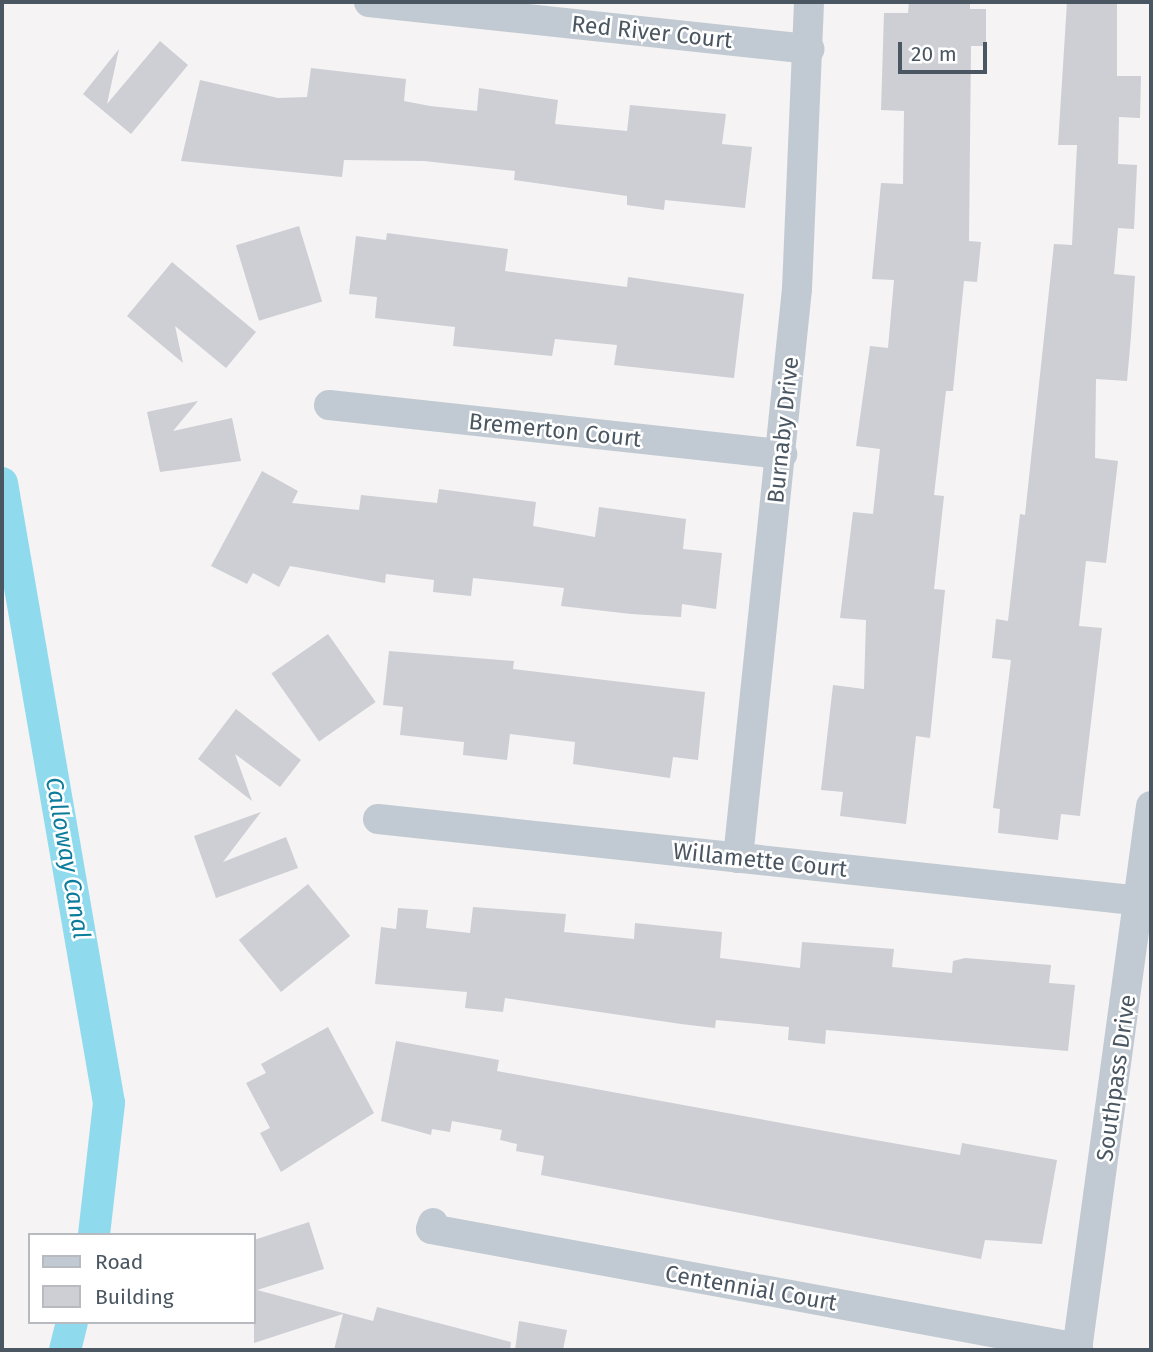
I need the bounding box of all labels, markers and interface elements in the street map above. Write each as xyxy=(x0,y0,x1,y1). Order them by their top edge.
street label: Red River Court xyxy=(570,10,734,54)
scale bar xyxy=(901,28,990,72)
text: 20 m xyxy=(911,41,957,67)
street label: Burnaby Drive xyxy=(762,355,804,505)
street label: Bremerton Court xyxy=(467,407,643,453)
water label: Calloway Canal xyxy=(39,775,95,941)
street label: Willamette Court xyxy=(672,837,848,883)
street label: Southpass Drive xyxy=(1091,993,1141,1163)
legend xyxy=(28,1233,256,1324)
text: Road xyxy=(95,1249,143,1275)
street label: Centennial Court xyxy=(663,1259,839,1317)
text: Building xyxy=(95,1284,174,1310)

